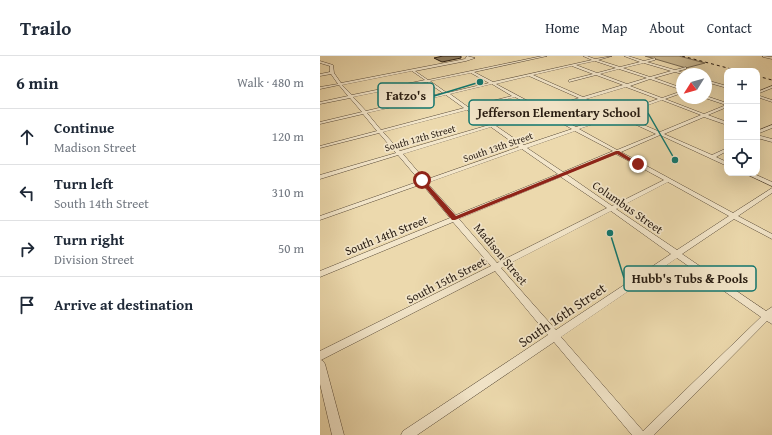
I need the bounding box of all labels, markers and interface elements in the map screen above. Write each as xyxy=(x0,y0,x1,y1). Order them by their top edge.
text: Trailo xyxy=(20,14,71,42)
text: Home xyxy=(545,18,580,38)
text: Map xyxy=(602,18,627,38)
text: About xyxy=(649,18,685,38)
text: Contact xyxy=(707,18,752,38)
north arrow xyxy=(676,68,712,104)
map controls xyxy=(724,68,760,176)
button: + xyxy=(724,68,760,104)
text: 6 min xyxy=(16,70,58,95)
text: Walk · 480 m xyxy=(237,73,304,92)
callout: Fatzo's xyxy=(378,83,434,108)
text: Fatzo's xyxy=(386,86,426,105)
callout: Jefferson Elementary School xyxy=(469,100,648,125)
text: Jefferson Elementary School xyxy=(475,103,641,122)
button: − xyxy=(724,104,760,140)
text: Continue xyxy=(54,117,115,138)
street label: South 12th Street xyxy=(383,121,458,155)
icon: ahead xyxy=(16,126,38,148)
text: 120 m xyxy=(272,127,304,146)
street label: South 13th Street xyxy=(461,128,535,166)
text: Madison Street xyxy=(54,138,136,157)
button: locate xyxy=(724,140,760,176)
route end xyxy=(629,155,647,173)
route start xyxy=(413,171,431,189)
text: Turn left xyxy=(54,173,113,194)
street label: Columbus Street xyxy=(589,176,667,238)
icon: left xyxy=(16,182,38,204)
text: 310 m xyxy=(272,183,304,202)
text: South 14th Street xyxy=(54,194,149,213)
street label: South 14th Street xyxy=(342,210,431,259)
street label: Madison Street xyxy=(470,219,532,289)
text: Turn right xyxy=(54,229,125,250)
icon: right xyxy=(16,238,38,260)
text: 50 m xyxy=(278,239,304,258)
text: Division Street xyxy=(54,250,134,269)
street label: South 15th Street xyxy=(403,252,490,307)
callout: Hubb's Tubs & Pools xyxy=(624,266,756,291)
text: Hubb's Tubs & Pools xyxy=(632,269,749,288)
street label: South 16th Street xyxy=(514,278,610,352)
icon: arrive xyxy=(16,294,38,316)
text: Arrive at destination xyxy=(54,294,193,315)

